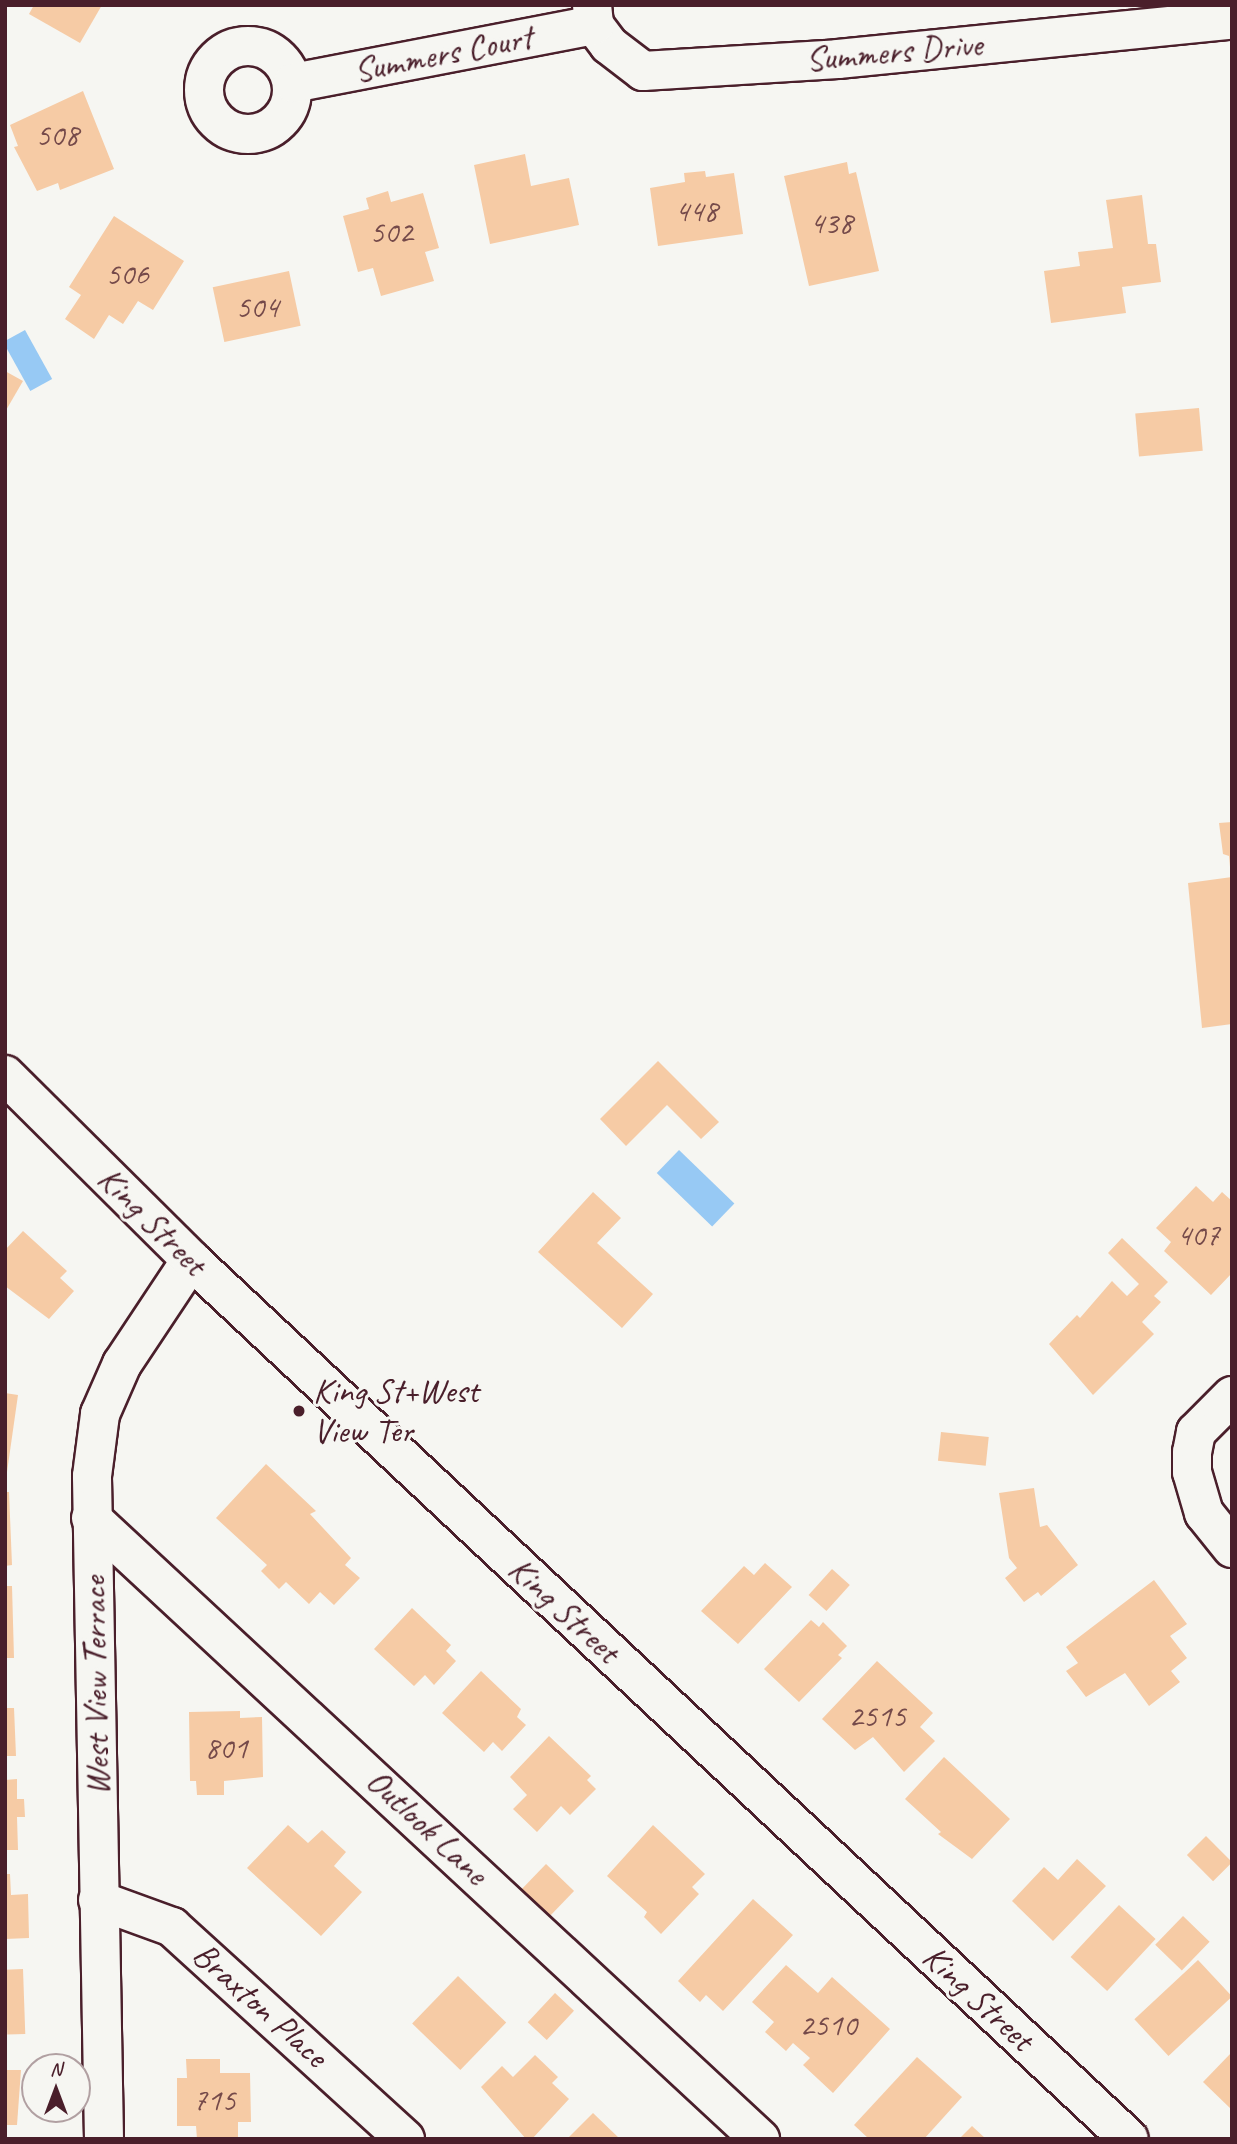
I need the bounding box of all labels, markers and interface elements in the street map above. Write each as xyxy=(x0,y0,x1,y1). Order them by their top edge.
street label: Summers Court xyxy=(350,16,536,92)
street label: Summers Drive xyxy=(804,23,984,81)
house number: 508 xyxy=(35,116,79,154)
house number: 448 xyxy=(674,192,718,230)
house number: 438 xyxy=(809,204,853,242)
house number: 502 xyxy=(369,213,413,251)
house number: 506 xyxy=(105,255,149,293)
house number: 504 xyxy=(235,288,279,326)
street label: King Street xyxy=(89,1158,215,1284)
house number: 407 xyxy=(1176,1216,1220,1254)
place label: King St+West View Ter xyxy=(313,1370,479,1452)
marker: King St+West View Ter xyxy=(291,1403,307,1419)
street label: King Street xyxy=(500,1548,628,1672)
street label: West View Terrace xyxy=(73,1576,119,1796)
house number: 2515 xyxy=(848,1697,906,1735)
house number: 801 xyxy=(204,1729,248,1767)
street label: Outlook Lane xyxy=(357,1760,497,1894)
street label: Braxton Place xyxy=(184,1933,336,2077)
street label: King Street xyxy=(914,1936,1042,2060)
house number: 2510 xyxy=(799,2006,857,2044)
north arrow xyxy=(21,2053,91,2123)
text: N xyxy=(50,2057,62,2081)
house number: 715 xyxy=(192,2081,236,2119)

